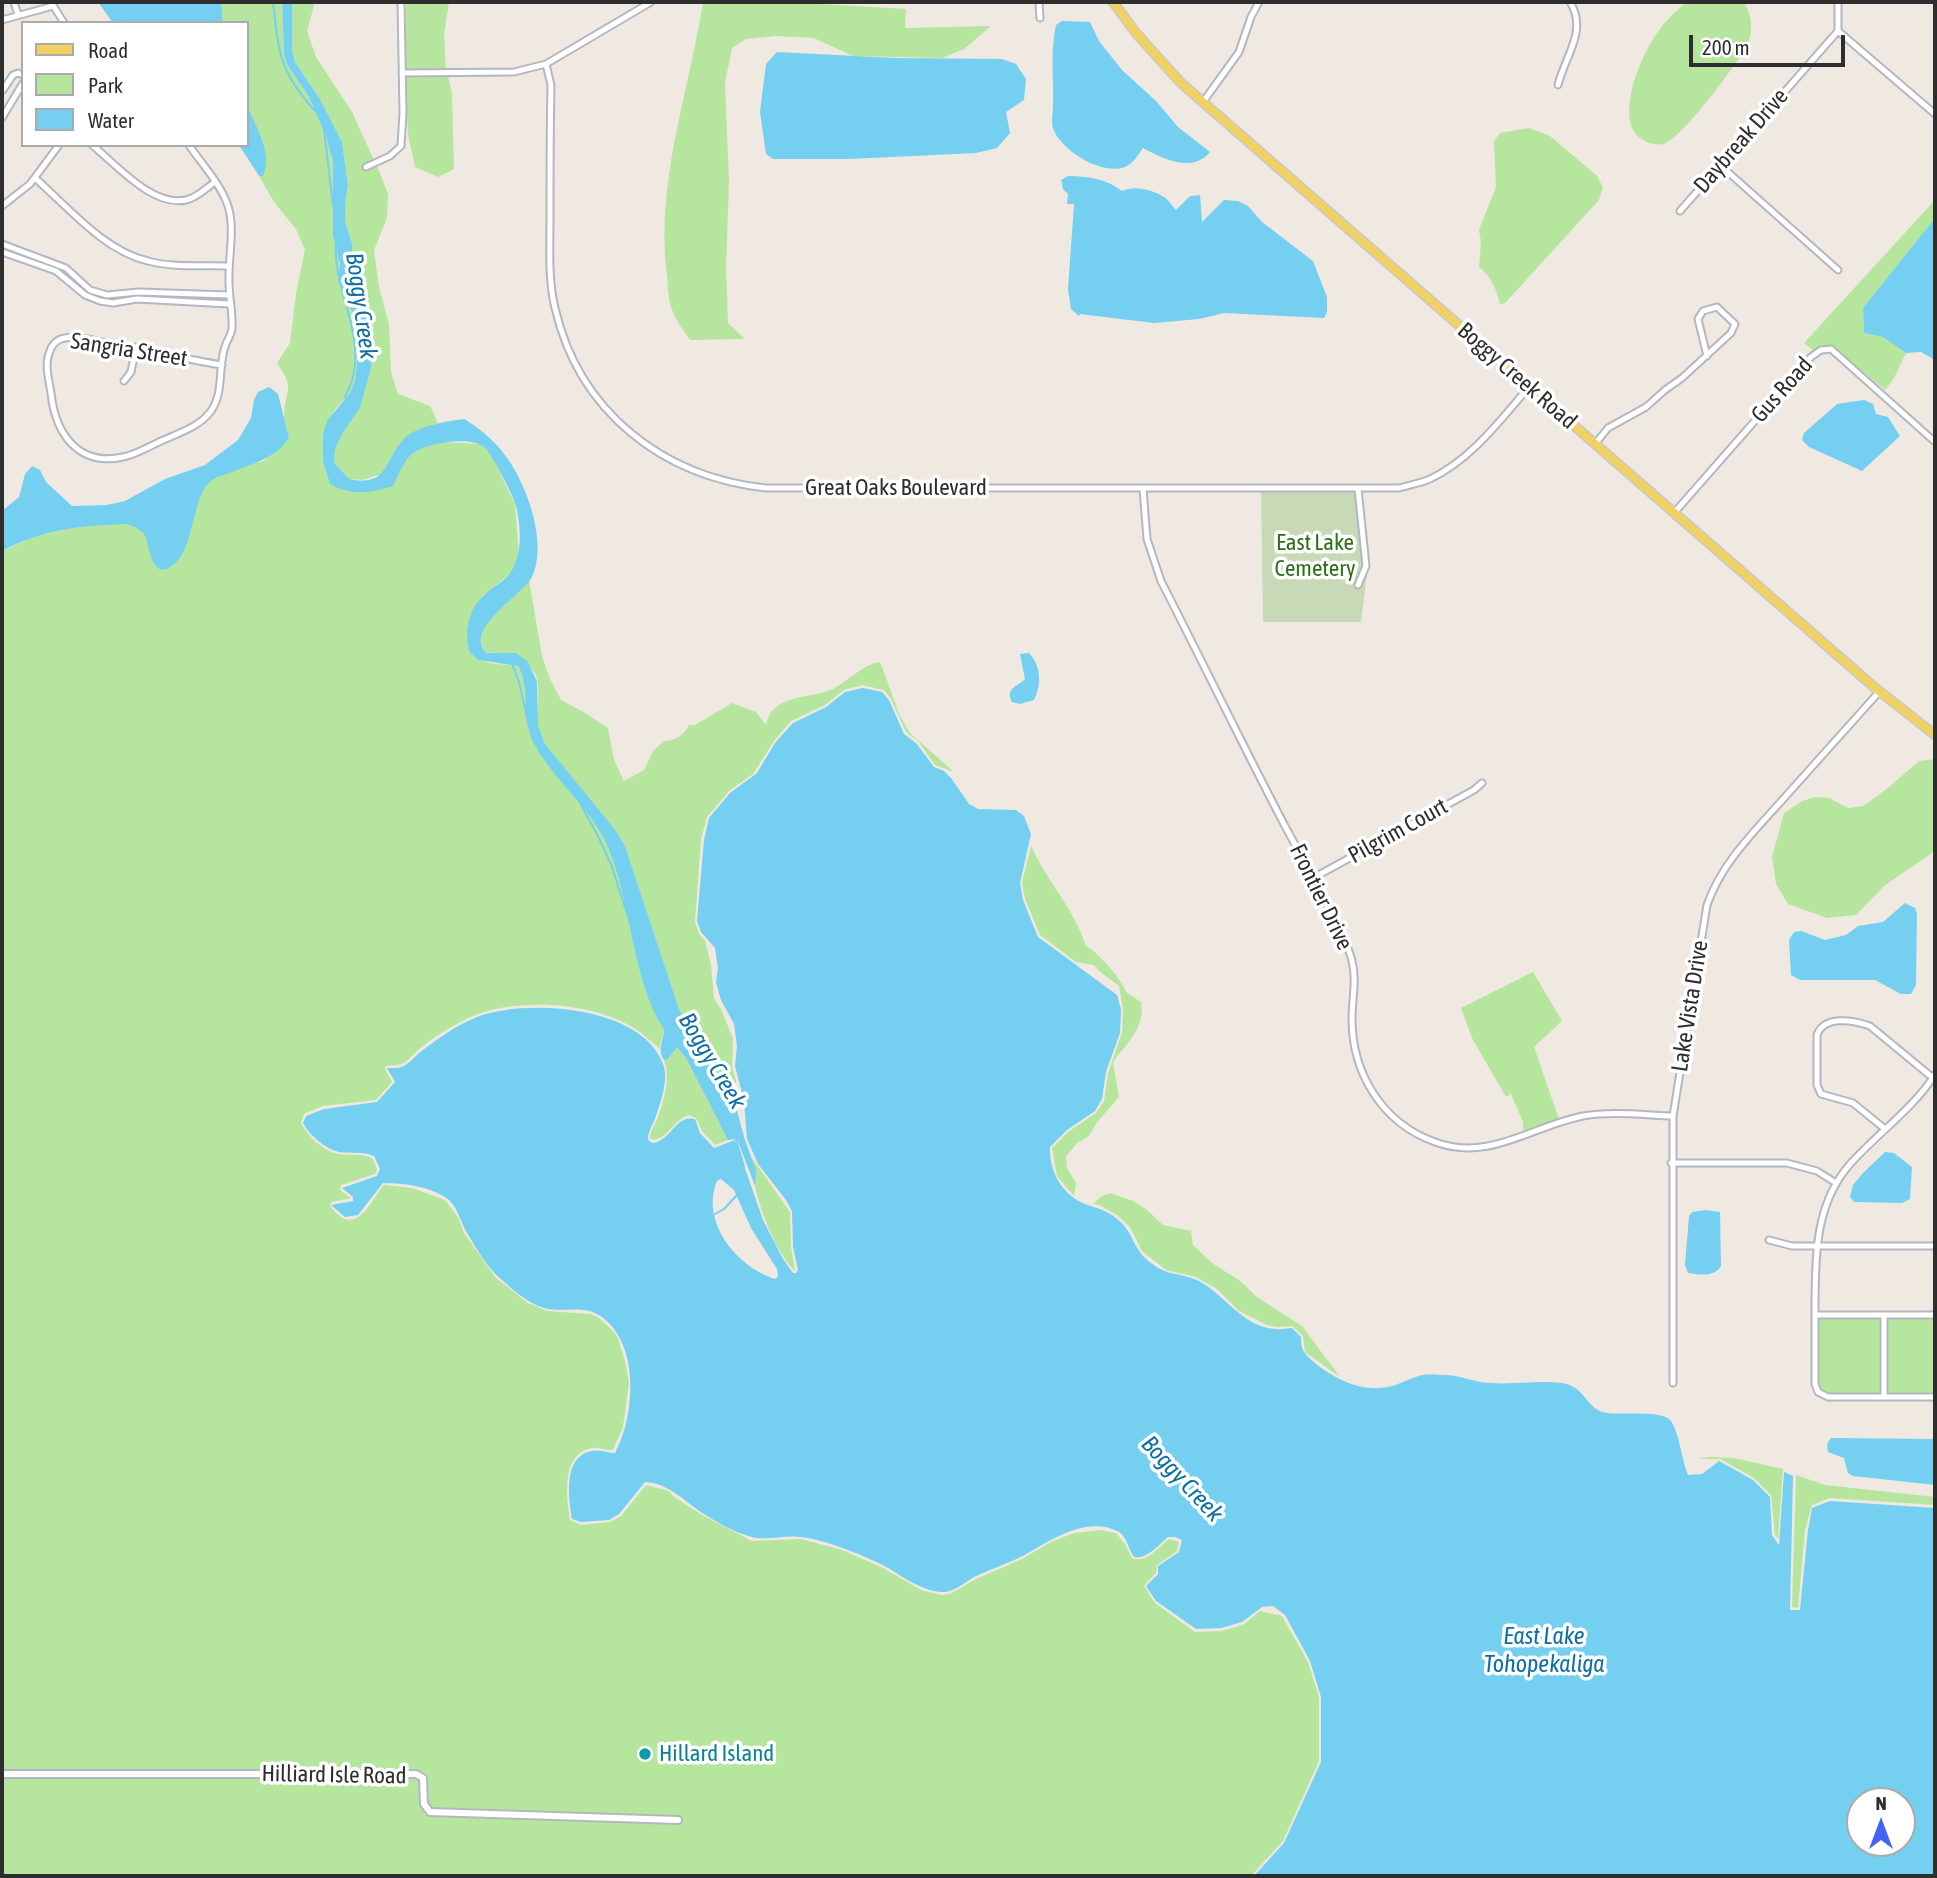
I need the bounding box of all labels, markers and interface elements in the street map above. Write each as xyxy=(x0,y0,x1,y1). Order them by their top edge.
legend xyxy=(21,21,248,147)
scale bar xyxy=(1692,21,1848,65)
text: 200 m xyxy=(1702,35,1750,59)
text: Road xyxy=(88,38,128,62)
text: Park xyxy=(88,73,123,97)
street label: Daybreak Drive xyxy=(1688,83,1794,199)
text: Water xyxy=(88,108,134,132)
water label: Boggy Creek xyxy=(339,251,383,361)
street label: Boggy Creek Road xyxy=(1452,317,1582,435)
street label: Sangria Street xyxy=(69,327,189,373)
street label: Gus Road xyxy=(1745,352,1819,428)
street label: Great Oaks Boulevard xyxy=(805,474,987,502)
park label: East Lake Cemetery xyxy=(1275,529,1355,583)
street label: Pilgrim Court xyxy=(1344,793,1452,869)
street label: Frontier Drive xyxy=(1284,839,1358,955)
street label: Lake Vista Drive xyxy=(1666,938,1714,1074)
water label: Boggy Creek xyxy=(672,1008,752,1114)
water label: Boggy Creek xyxy=(1135,1430,1229,1528)
water label: East Lake Tohopekaliga xyxy=(1484,1622,1604,1678)
place label: Hillard Island xyxy=(659,1740,774,1768)
marker: Hillard Island xyxy=(637,1746,653,1762)
street label: Hilliard Isle Road xyxy=(261,1760,407,1790)
north arrow xyxy=(1846,1787,1916,1857)
text: N xyxy=(1875,1792,1887,1814)

